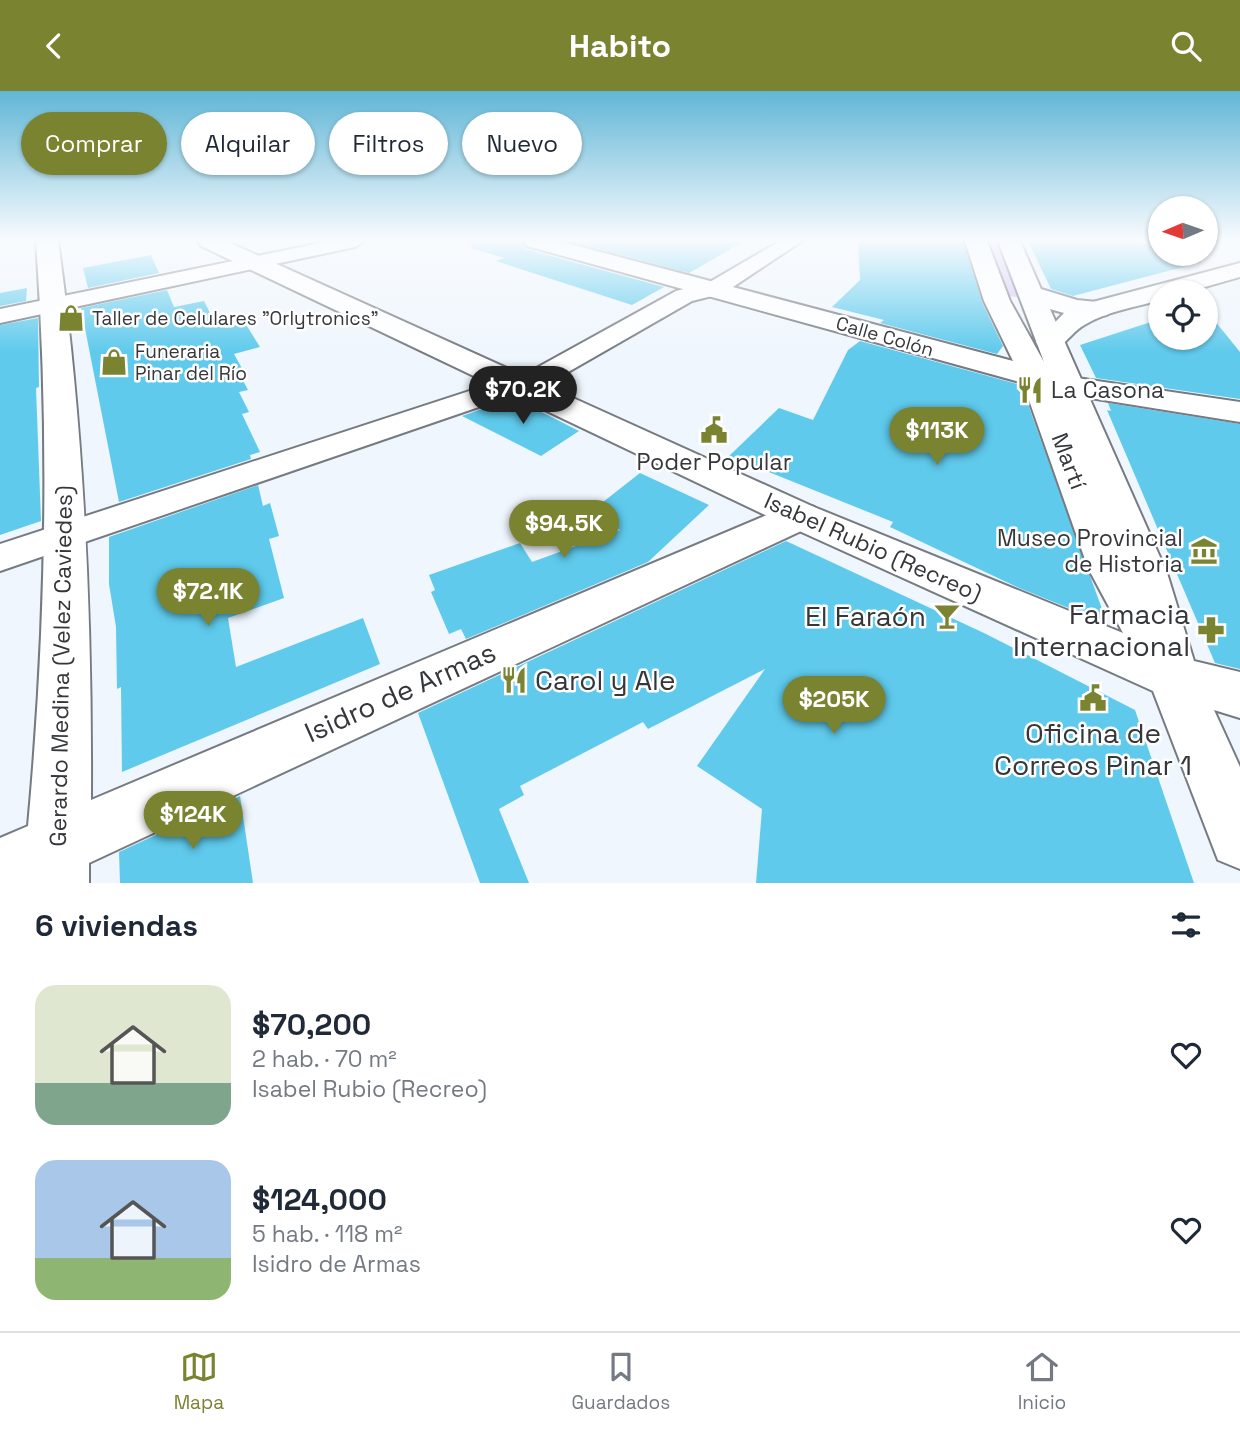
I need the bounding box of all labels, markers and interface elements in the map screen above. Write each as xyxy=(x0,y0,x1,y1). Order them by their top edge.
text: Habito xyxy=(569,26,671,66)
icon: back xyxy=(35,27,73,65)
icon: search xyxy=(1167,27,1205,65)
chip: Comprar xyxy=(21,112,167,175)
chip: Alquilar xyxy=(181,112,315,175)
chip: Filtros xyxy=(329,112,448,175)
chip: Nuevo xyxy=(462,112,582,175)
north arrow xyxy=(1148,196,1218,266)
map controls xyxy=(1148,196,1218,350)
button: locate xyxy=(1148,280,1218,350)
shop icon: Taller de Celulares "Orlytronics" xyxy=(56,303,86,333)
place label: Taller de Celulares "Orlytronics" xyxy=(92,306,379,331)
street label: Calle Colón xyxy=(833,311,937,362)
place label: Funeraria Pinar del Río xyxy=(135,339,247,386)
shop icon: Funeraria Pinar del Río xyxy=(99,347,129,377)
pin: $70.2K xyxy=(466,367,580,426)
text: $70.2K xyxy=(485,374,561,404)
restaurant icon: La Casona xyxy=(1015,375,1045,405)
place label: La Casona xyxy=(1051,375,1164,405)
pin: $113K xyxy=(888,407,986,467)
public building icon: Poder Popular xyxy=(699,415,729,445)
text: $113K xyxy=(905,415,969,445)
street label: Martí xyxy=(1045,429,1094,494)
place label: Poder Popular xyxy=(637,447,791,477)
street label: Gerardo Medina (Velez Caviedes) xyxy=(43,485,79,847)
street label: Isabel Rubio (Recreo) xyxy=(760,485,986,609)
pin: $94.5K xyxy=(507,501,621,560)
text: $94.5K xyxy=(525,508,603,538)
place label: Museo Provincial de Historia xyxy=(997,523,1183,579)
museum icon: Museo Provincial de Historia xyxy=(1189,536,1219,566)
pin: $72.1K xyxy=(151,568,265,628)
text: $72.1K xyxy=(173,576,243,606)
place label: Farmacia Internacional xyxy=(1013,596,1190,664)
place label: El Faraón xyxy=(805,598,926,634)
bar icon: El Faraón xyxy=(932,601,962,631)
pharmacy icon: Farmacia Internacional xyxy=(1196,615,1226,645)
street label: Isidro de Armas xyxy=(299,634,501,750)
place label: Carol y Ale xyxy=(535,662,676,698)
restaurant icon: Carol y Ale xyxy=(499,665,529,695)
pin: $205K xyxy=(785,677,883,736)
public building icon: Oficina de Correos Pinar 1 xyxy=(1078,683,1108,713)
text: $205K xyxy=(799,684,869,714)
place label: Oficina de Correos Pinar 1 xyxy=(994,715,1192,783)
pin: $124K xyxy=(144,791,242,851)
text: $124K xyxy=(160,799,226,829)
text: 6 viviendas xyxy=(35,906,198,945)
icon: filters xyxy=(1167,906,1205,944)
text: $70,200 xyxy=(252,1005,371,1044)
icon: home xyxy=(91,1013,175,1097)
icon: heart xyxy=(1167,1036,1205,1074)
text: 2 hab. · 70 m² xyxy=(252,1044,397,1074)
text: Isabel Rubio (Recreo) xyxy=(252,1074,487,1104)
text: $124,000 xyxy=(252,1180,387,1219)
icon: home xyxy=(91,1188,175,1272)
icon: heart xyxy=(1167,1211,1205,1249)
text: 5 hab. · 118 m² xyxy=(252,1219,403,1249)
text: Isidro de Armas xyxy=(252,1249,421,1279)
tab: Mapa xyxy=(174,1348,224,1415)
tab: Guardados xyxy=(572,1348,670,1415)
tab: Inicio xyxy=(1018,1348,1066,1415)

